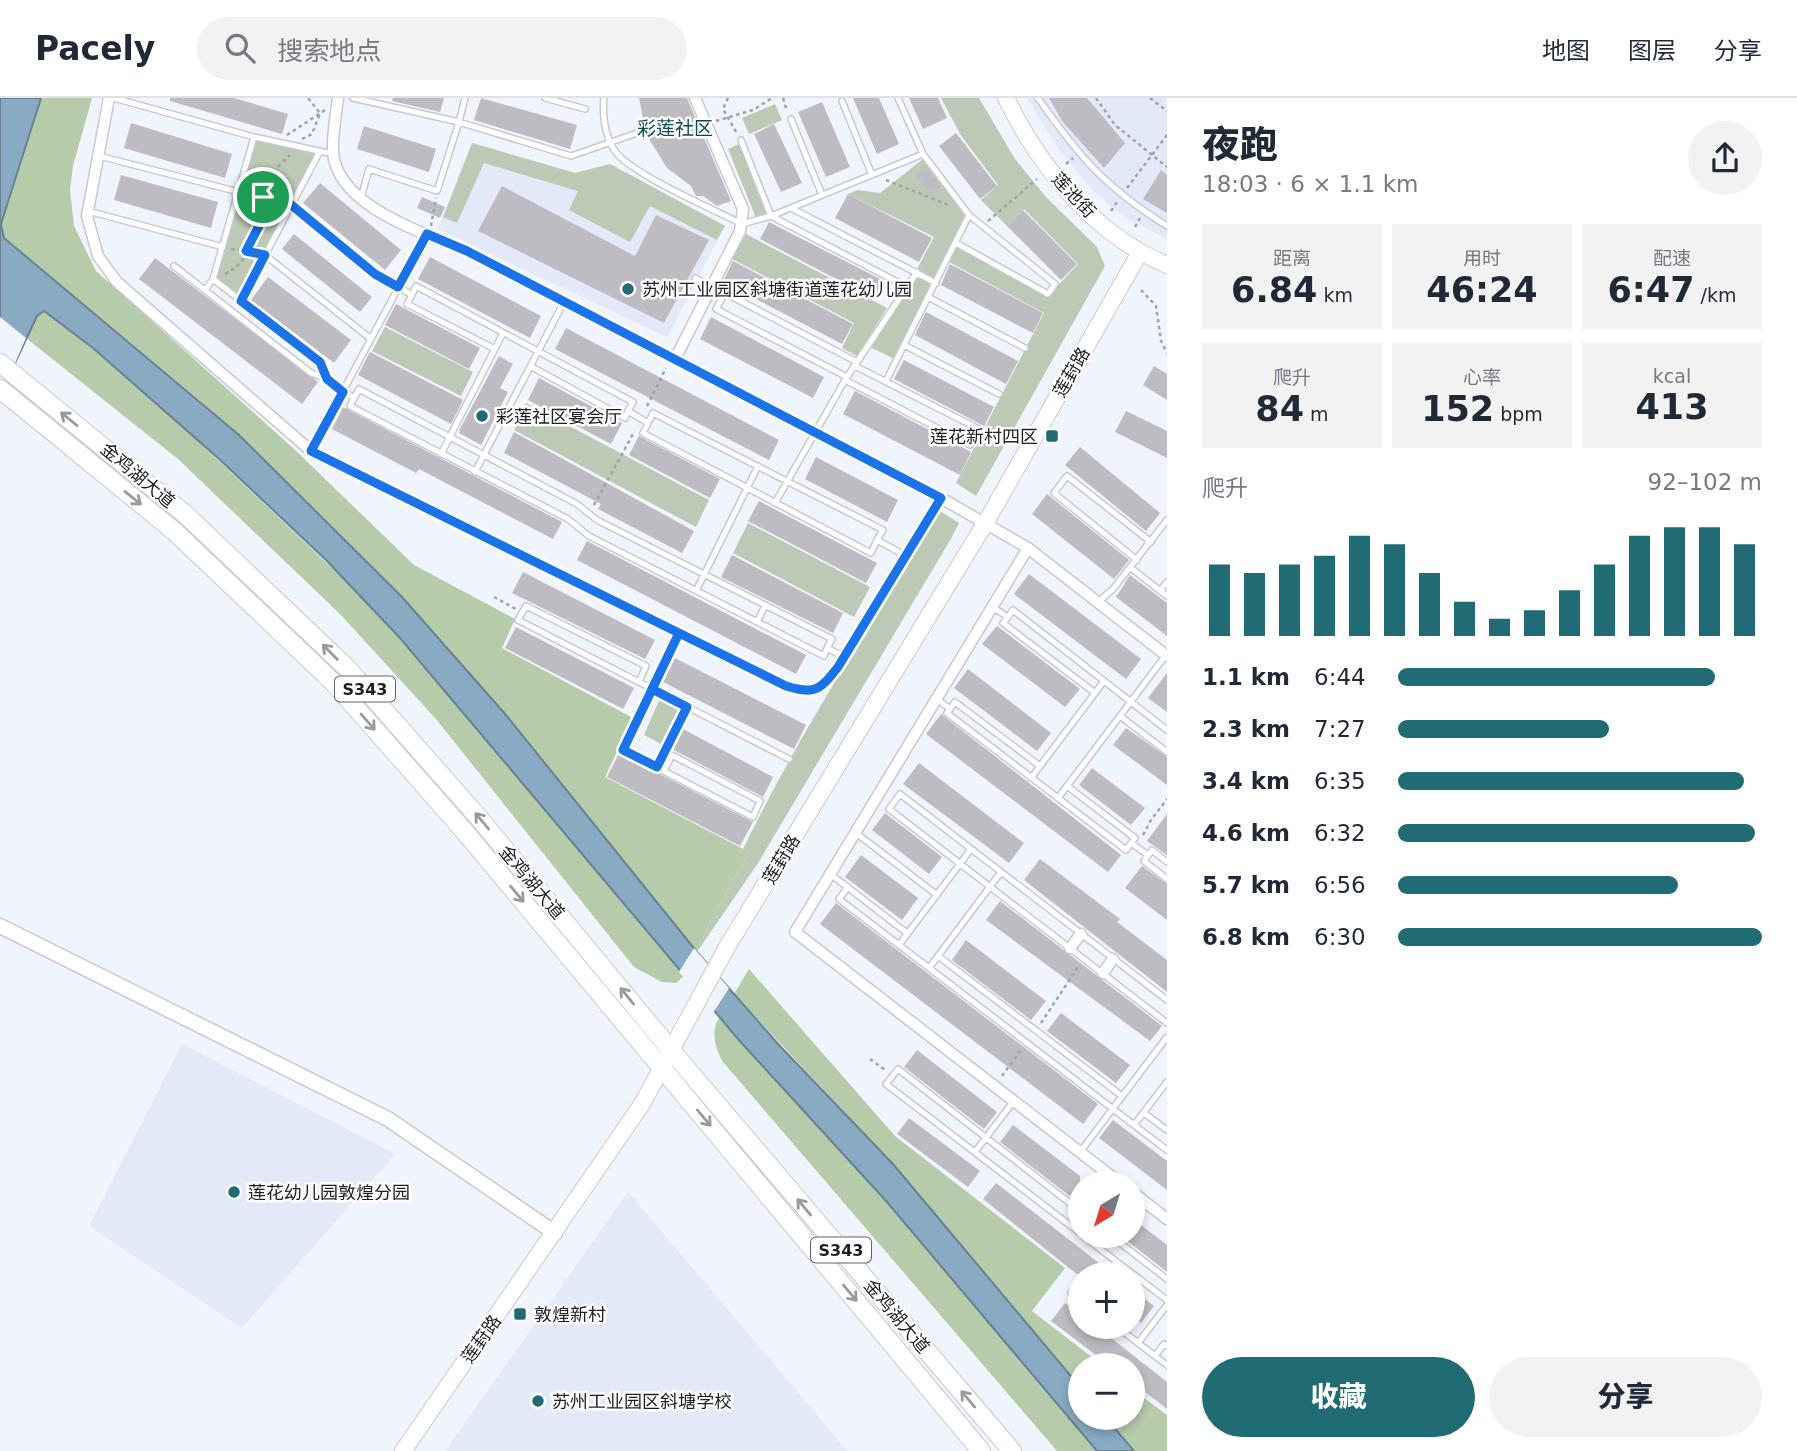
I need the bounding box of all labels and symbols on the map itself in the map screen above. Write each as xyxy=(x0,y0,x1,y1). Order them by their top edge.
district label: 彩莲社区 xyxy=(637,117,713,139)
pin xyxy=(233,167,293,227)
street label: 莲池街 xyxy=(1048,168,1100,222)
place label: 苏州工业园区斜塘街道莲花幼儿园 xyxy=(642,279,912,300)
marker: 苏州工业园区斜塘街道莲花幼儿园 xyxy=(620,281,636,297)
street label: 莲葑路 xyxy=(1048,343,1094,401)
place label: 彩莲社区宴会厅 xyxy=(496,406,622,427)
marker: 彩莲社区宴会厅 xyxy=(474,408,490,424)
one-way arrow xyxy=(61,411,79,426)
place label: 莲花新村四区 xyxy=(930,426,1038,447)
marker: 莲花新村四区 xyxy=(1044,428,1060,444)
street label: 金鸡湖大道 xyxy=(97,438,179,512)
one-way arrow xyxy=(124,490,142,505)
one-way arrow xyxy=(322,643,339,660)
road number: S343 xyxy=(335,676,395,702)
one-way arrow xyxy=(360,713,376,731)
one-way arrow xyxy=(474,813,490,831)
street label: 莲葑路 xyxy=(758,830,804,888)
street label: 金鸡湖大道 xyxy=(495,841,569,923)
one-way arrow xyxy=(509,885,525,903)
one-way arrow xyxy=(619,988,635,1006)
one-way arrow xyxy=(696,1109,712,1127)
north arrow xyxy=(1068,1171,1144,1248)
place label: 莲花幼儿园敦煌分园 xyxy=(248,1182,410,1203)
marker: 莲花幼儿园敦煌分园 xyxy=(226,1184,242,1200)
one-way arrow xyxy=(796,1198,812,1216)
road number: S343 xyxy=(811,1238,871,1262)
street label: 金鸡湖大道 xyxy=(860,1275,934,1357)
one-way arrow xyxy=(842,1284,857,1302)
place label: 敦煌新村 xyxy=(534,1304,606,1325)
marker: 敦煌新村 xyxy=(512,1306,528,1322)
street label: 莲葑路 xyxy=(457,1311,505,1367)
one-way arrow xyxy=(960,1390,976,1408)
place label: 苏州工业园区斜塘学校 xyxy=(552,1391,732,1412)
marker: 苏州工业园区斜塘学校 xyxy=(530,1393,546,1409)

